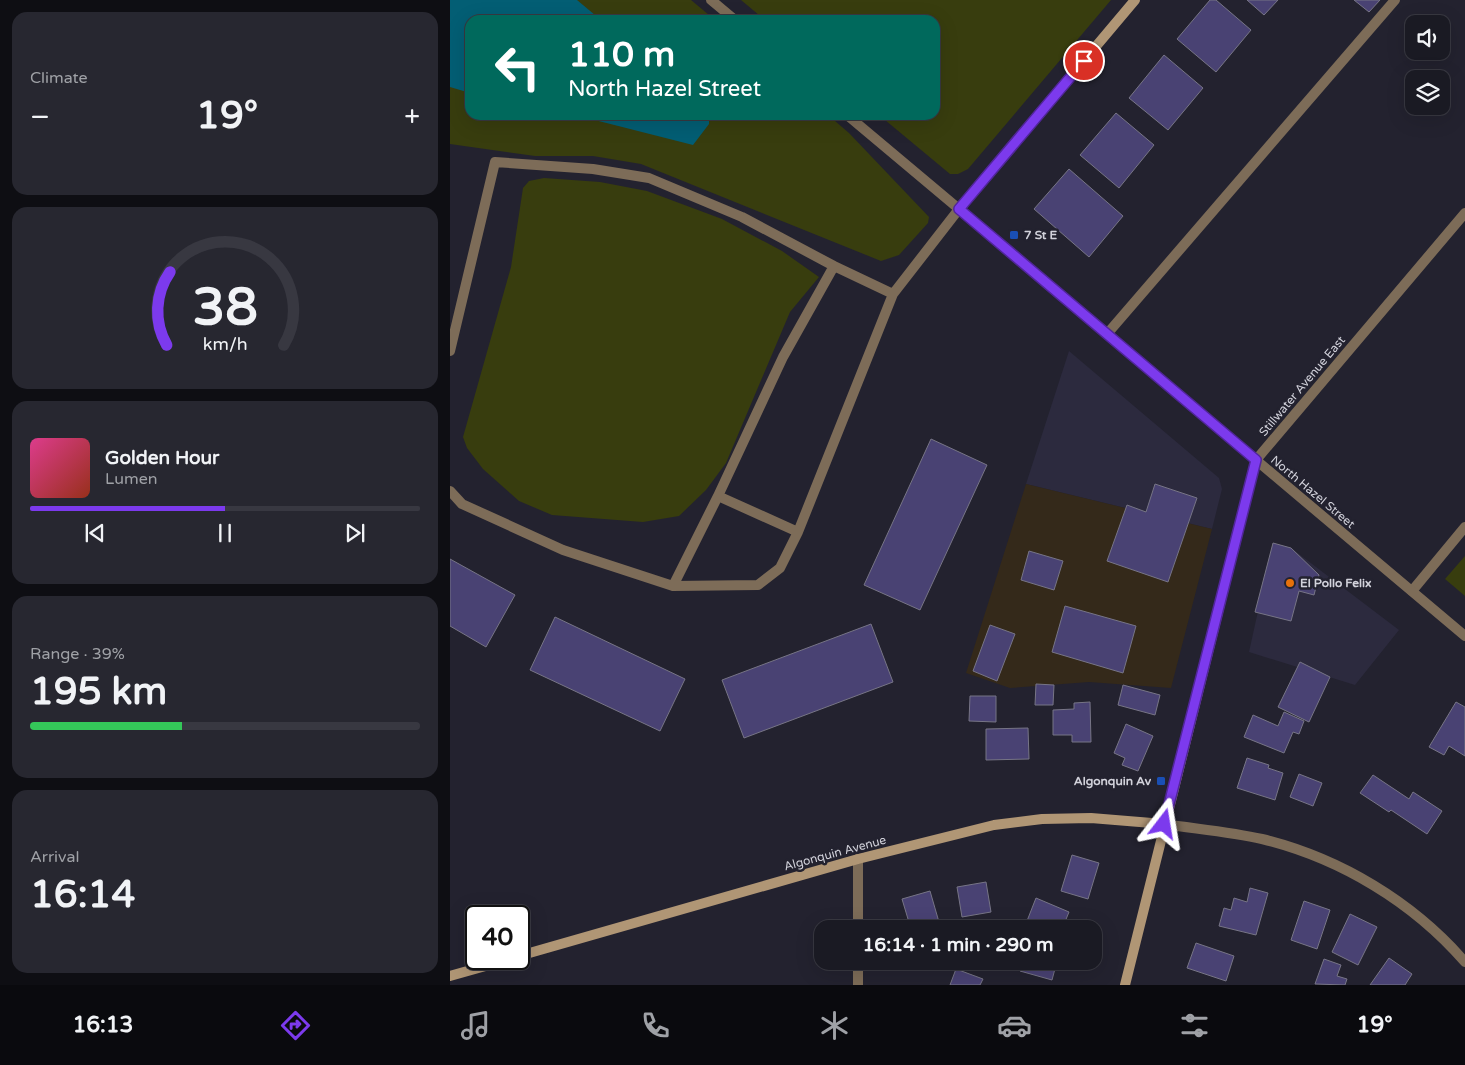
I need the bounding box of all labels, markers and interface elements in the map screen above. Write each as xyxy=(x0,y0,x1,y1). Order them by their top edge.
map controls xyxy=(1405,15,1450,115)
button: sound xyxy=(1405,15,1450,60)
text: 110 m xyxy=(568,34,675,76)
icon: left xyxy=(485,35,550,100)
pin xyxy=(1063,40,1105,82)
icon: arrive xyxy=(1070,47,1098,75)
text: Climate xyxy=(30,68,88,88)
button: layers xyxy=(1405,70,1450,115)
text: North Hazel Street xyxy=(568,76,761,102)
text: 19° xyxy=(196,93,258,139)
text: − xyxy=(30,100,50,134)
text: + xyxy=(404,100,420,134)
place label: 7 St E xyxy=(1024,228,1057,242)
marker: 7 St E xyxy=(1008,229,1020,241)
text: 38 xyxy=(192,276,258,339)
street label: Stillwater Avenue East xyxy=(1256,333,1348,439)
text: km/h xyxy=(203,334,247,355)
text: Golden Hour xyxy=(105,447,219,469)
street label: North Hazel Street xyxy=(1268,453,1358,531)
text: Lumen xyxy=(105,469,157,489)
icon: previous xyxy=(81,519,109,547)
icon: pause xyxy=(211,519,239,547)
icon: next xyxy=(341,519,369,547)
place label: El Pollo Felix xyxy=(1300,576,1372,590)
marker: El Pollo Felix xyxy=(1284,577,1296,589)
text: Range · 39% xyxy=(30,644,125,664)
text: 195 km xyxy=(30,669,167,715)
place label: Algonquin Av xyxy=(1074,774,1152,789)
marker: Algonquin Av xyxy=(1155,775,1167,787)
position arrow xyxy=(1137,797,1189,849)
street label: Algonquin Avenue xyxy=(782,833,888,873)
text: Arrival xyxy=(30,847,79,867)
text: 16:14 xyxy=(30,872,135,918)
speed limit sign: 40 xyxy=(465,905,530,970)
text: 16:14 · 1 min · 290 m xyxy=(862,934,1054,956)
icon: directions xyxy=(278,1008,313,1043)
icon: music xyxy=(458,1008,493,1043)
icon: phone xyxy=(638,1008,673,1043)
icon: climate xyxy=(817,1008,852,1043)
icon: car xyxy=(997,1008,1032,1043)
icon: filters xyxy=(1177,1008,1212,1043)
text: 16:13 xyxy=(72,1012,133,1038)
text: 19° xyxy=(1357,1012,1393,1038)

